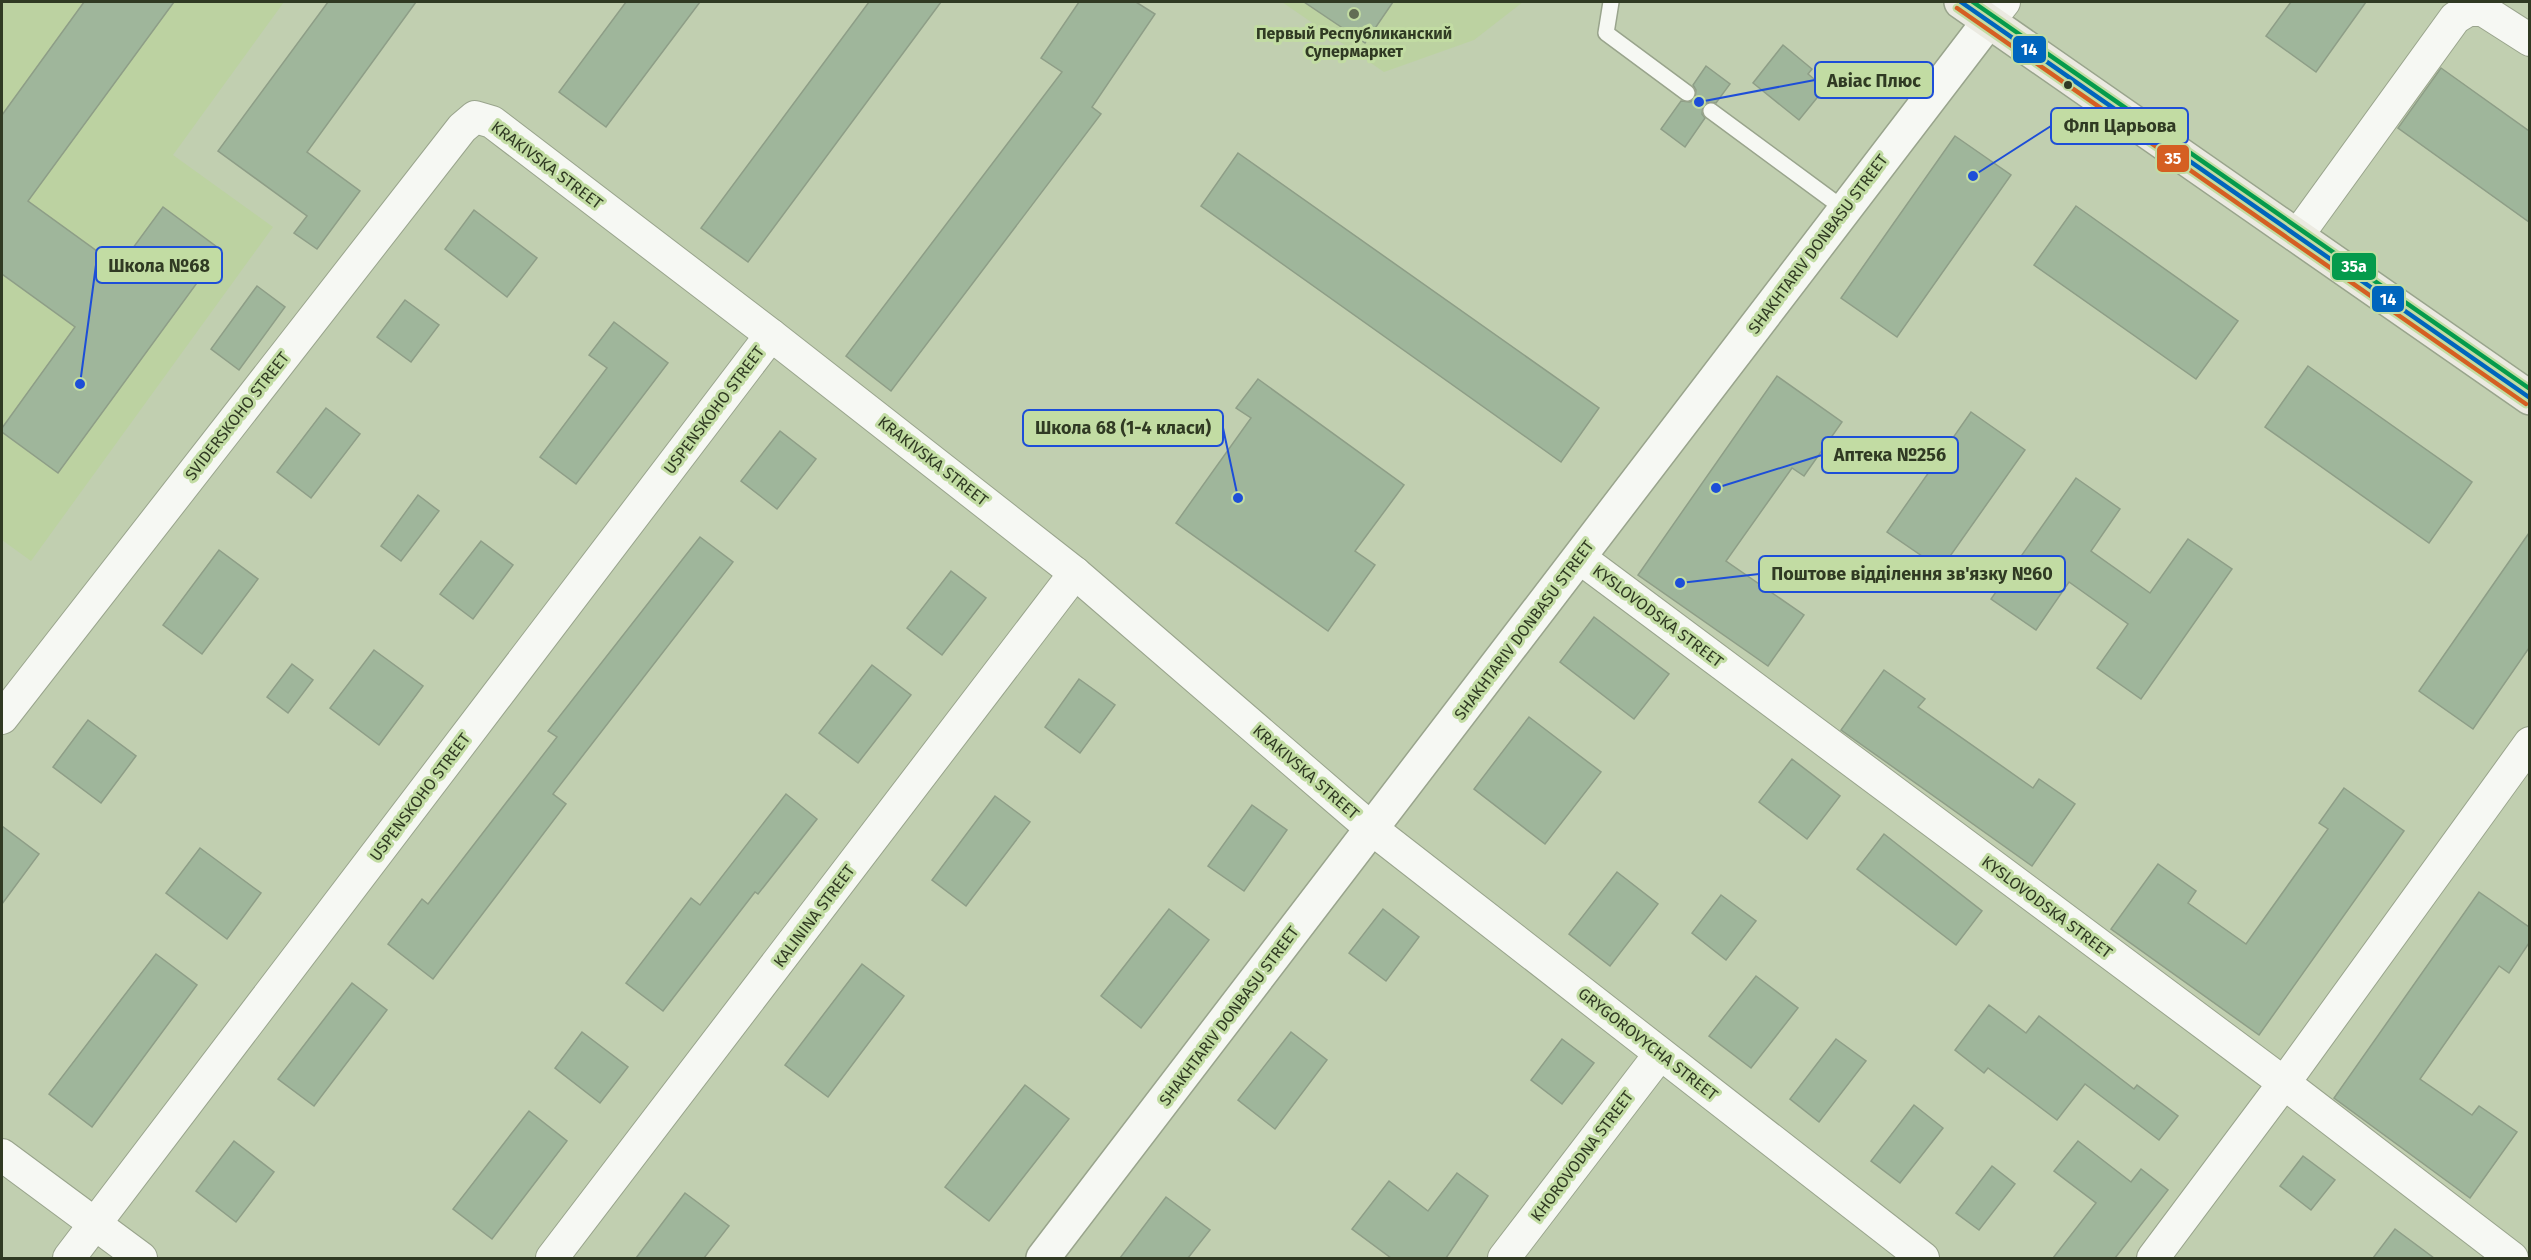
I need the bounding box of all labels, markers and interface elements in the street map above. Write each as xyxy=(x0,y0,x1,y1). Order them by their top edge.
marker: Первый Республиканский Супермаркет xyxy=(1347,7,1361,21)
place label: Первый Республиканский Супермаркет xyxy=(1256,24,1452,61)
line badge: 14 xyxy=(2012,35,2047,64)
text: 14 xyxy=(2021,40,2037,59)
callout: Авіас Плюс xyxy=(1815,62,1933,98)
text: Авіас Плюс xyxy=(1826,70,1921,92)
unlabelled marker xyxy=(2062,79,2074,91)
callout: Флп Царьова xyxy=(2051,108,2188,144)
text: Флп Царьова xyxy=(2064,115,2176,137)
street label: KRAKIVSKA STREET xyxy=(488,117,607,213)
line badge: 35 xyxy=(2156,144,2190,173)
text: 35 xyxy=(2164,149,2182,168)
street label: SHAKHTARIV DONBASU STREET xyxy=(1744,150,1892,337)
callout: Школа №68 xyxy=(96,247,222,283)
line badge: 35а xyxy=(2331,252,2377,281)
text: Школа №68 xyxy=(108,255,210,277)
text: 35а xyxy=(2340,257,2367,276)
line badge: 14 xyxy=(2371,285,2405,313)
text: 14 xyxy=(2380,290,2396,309)
street label: USPENSKOHO STREET xyxy=(660,342,769,478)
street label: SVIDERSKOHO STREET xyxy=(181,348,293,484)
callout: Школа 68 (1-4 класи) xyxy=(1023,410,1223,446)
street label: KRAKIVSKA STREET xyxy=(874,412,992,510)
text: Школа 68 (1-4 класи) xyxy=(1035,417,1211,439)
callout: Аптека №256 xyxy=(1822,437,1958,473)
text: Аптека №256 xyxy=(1833,444,1946,466)
street label: SHAKHTARIV DONBASU STREET xyxy=(1450,536,1598,723)
callout: Поштове відділення зв'язку №60 xyxy=(1759,556,2065,592)
street label: KYSLOVODSKA STREET xyxy=(1589,561,1728,672)
text: Поштове відділення зв'язку №60 xyxy=(1771,563,2053,585)
street label: KRAKIVSKA STREET xyxy=(1249,721,1363,824)
street label: USPENSKOHO STREET xyxy=(366,729,475,865)
street label: KYSLOVODSKA STREET xyxy=(1978,852,2117,963)
street label: KALININA STREET xyxy=(769,861,859,971)
street label: SHAKHTARIV DONBASU STREET xyxy=(1155,922,1303,1109)
street label: GRYGOROVYCHA STREET xyxy=(1575,984,1722,1105)
street label: KHOROVODNA STREET xyxy=(1527,1087,1638,1225)

